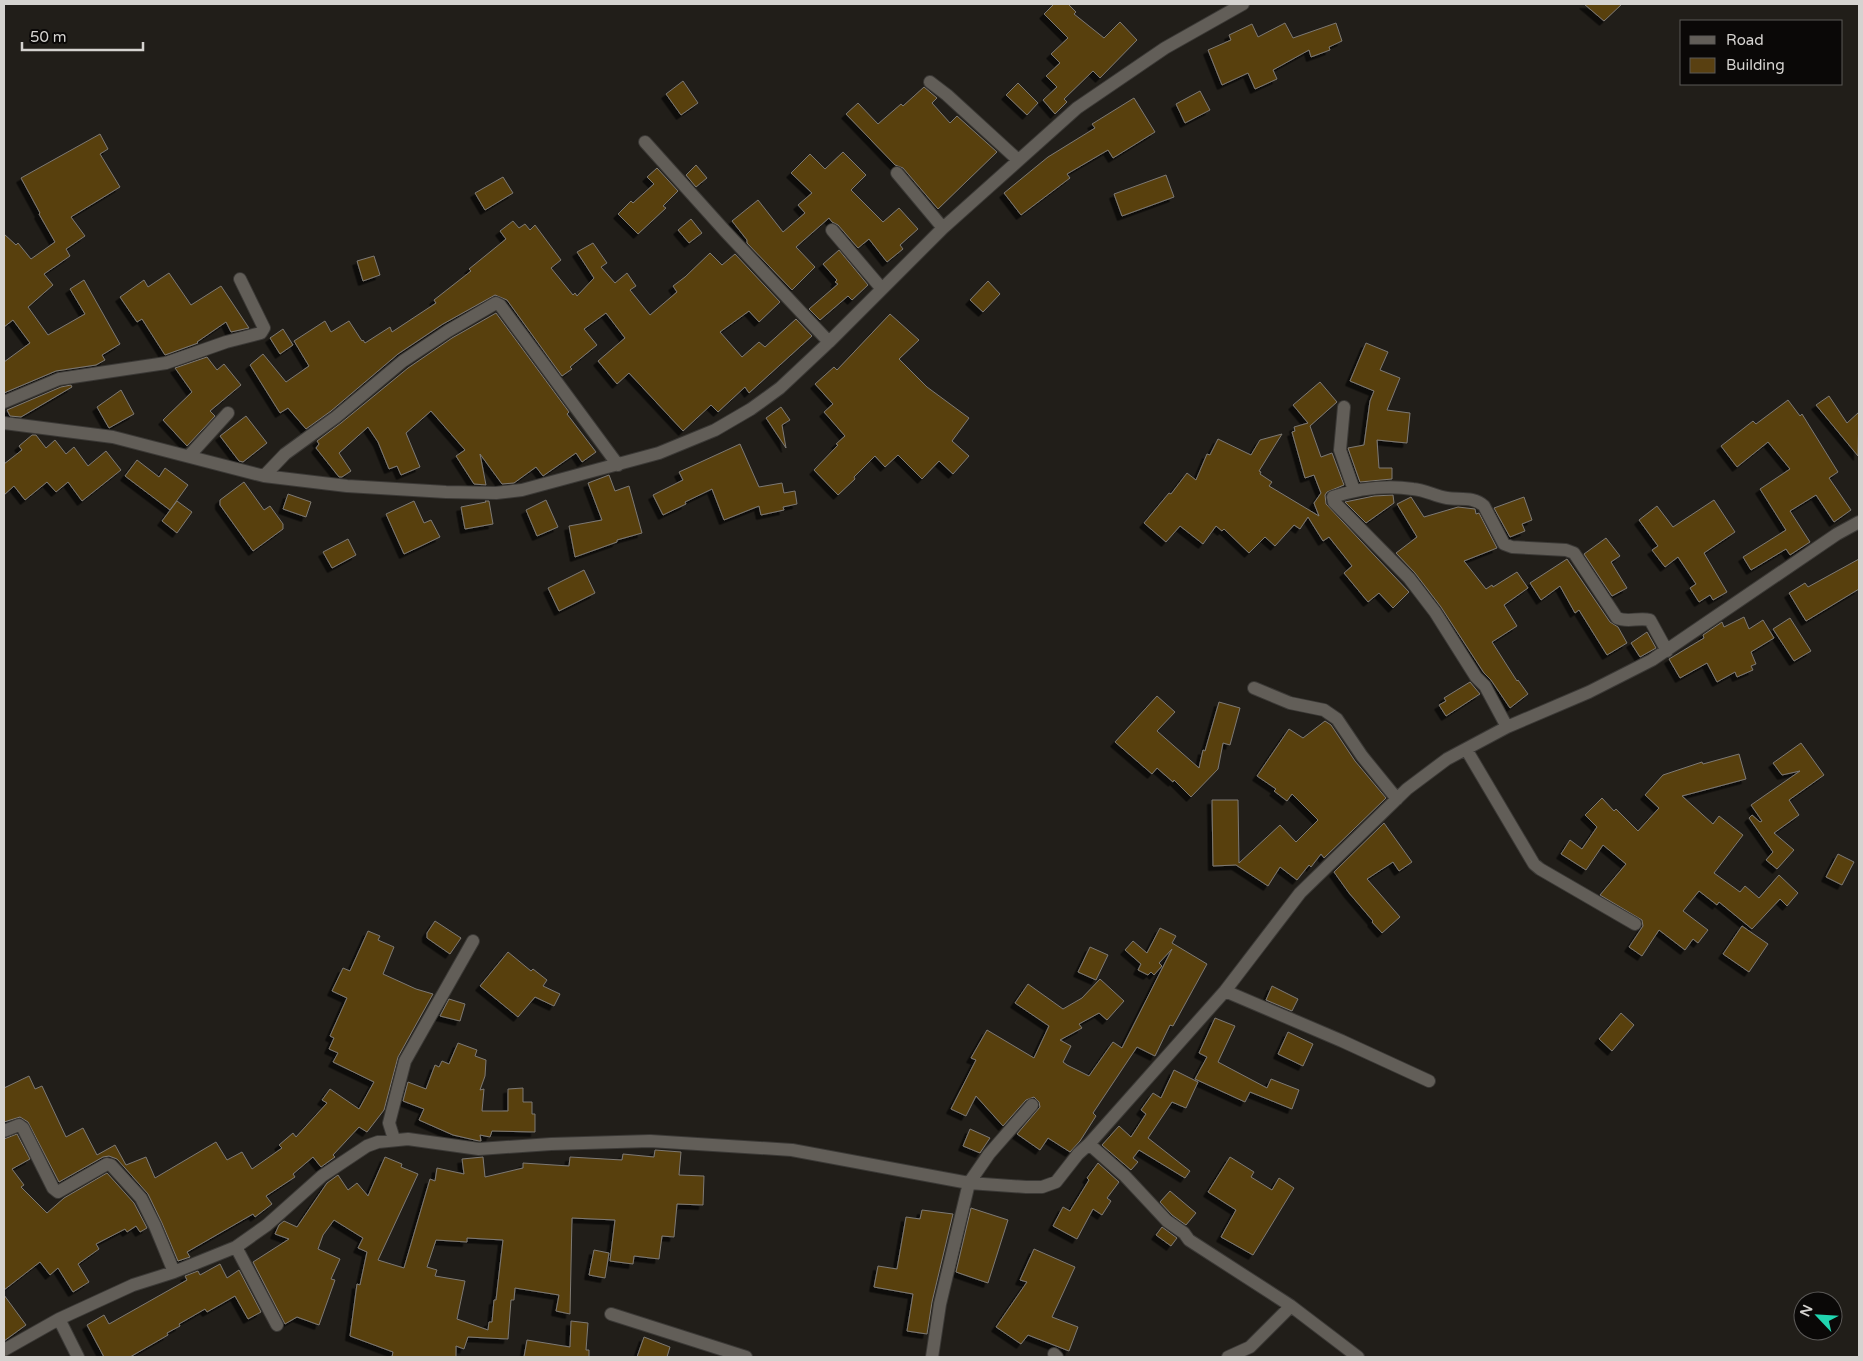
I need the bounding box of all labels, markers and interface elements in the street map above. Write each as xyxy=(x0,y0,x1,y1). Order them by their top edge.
scale bar xyxy=(22,20,144,52)
legend xyxy=(1680,20,1843,85)
text: 50 m xyxy=(30,28,67,46)
text: Road xyxy=(1726,31,1764,49)
text: Building xyxy=(1726,56,1785,74)
north arrow xyxy=(1793,1291,1843,1341)
text: N xyxy=(1797,1302,1817,1319)

